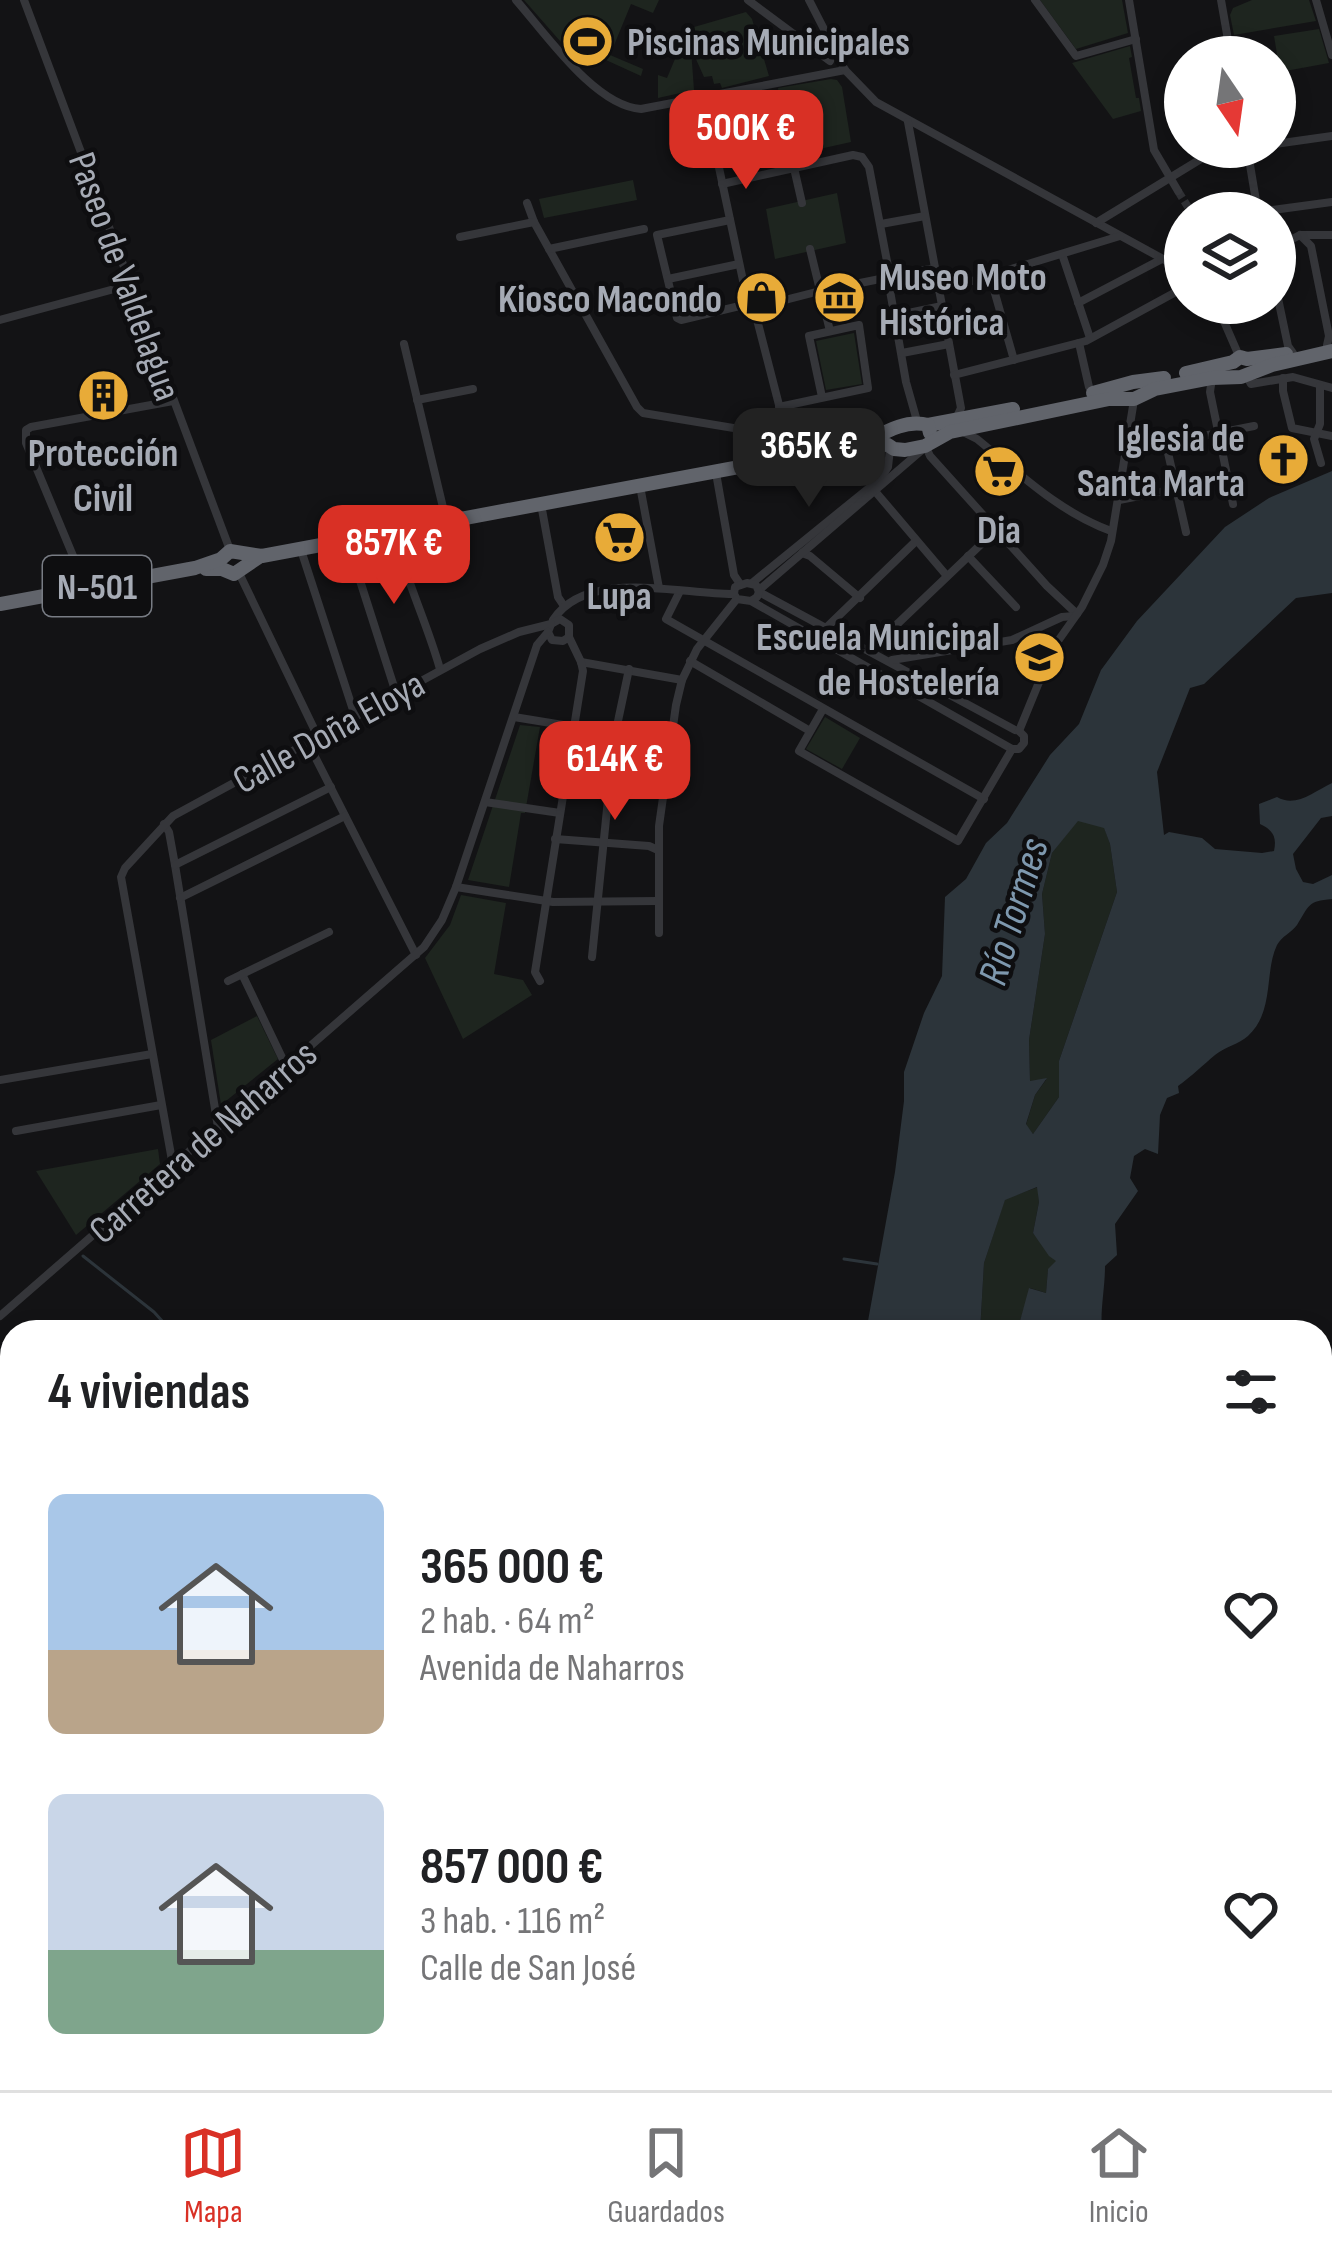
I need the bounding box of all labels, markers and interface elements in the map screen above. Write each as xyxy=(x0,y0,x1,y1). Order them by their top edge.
sports icon: Piscinas Municipales xyxy=(560,13,616,69)
place label: Piscinas Municipales xyxy=(627,20,910,67)
north arrow xyxy=(1164,36,1296,168)
map controls xyxy=(1164,36,1296,324)
pin: 500K € xyxy=(648,90,844,192)
text: 500K € xyxy=(696,105,796,152)
street label: Paseo de Valdelagua xyxy=(57,146,190,407)
button: layers xyxy=(1164,192,1296,324)
place label: Museo Moto Histórica xyxy=(879,255,1047,347)
shop icon: Kiosco Macondo xyxy=(733,270,789,326)
museum icon: Museo Moto Histórica xyxy=(812,270,868,326)
place label: Kiosco Macondo xyxy=(498,277,722,324)
building icon: Protección Civil xyxy=(75,367,131,423)
pin: 365K € xyxy=(711,408,907,510)
place label: Iglesia de Santa Marta xyxy=(1077,416,1245,508)
text: 365K € xyxy=(760,423,858,470)
place label: Protección Civil xyxy=(28,431,178,523)
church icon: Iglesia de Santa Marta xyxy=(1256,431,1312,487)
supermarket icon: Dia xyxy=(971,444,1027,500)
pin: 857K € xyxy=(296,505,492,607)
place label: Dia xyxy=(977,508,1021,555)
supermarket icon: Lupa xyxy=(591,510,647,566)
text: 857K € xyxy=(345,520,443,567)
road number: N-501 xyxy=(43,556,151,616)
place label: Lupa xyxy=(586,574,652,621)
place label: Escuela Municipal de Hostelería xyxy=(756,615,1000,707)
school or university icon: Escuela Municipal de Hostelería xyxy=(1011,630,1067,686)
street label: Calle Doña Eloya xyxy=(225,661,433,805)
pin: 614K € xyxy=(517,721,713,823)
text: 614K € xyxy=(566,736,664,783)
water label: Río Tormes xyxy=(968,832,1061,991)
street label: Carretera de Naharros xyxy=(80,1031,327,1255)
icon: filters xyxy=(1218,1359,1284,1425)
text: 4 viviendas xyxy=(48,1362,250,1423)
text: 365 000 € xyxy=(420,1537,604,1598)
icon: home xyxy=(144,1542,288,1686)
icon: heart xyxy=(1218,1581,1284,1647)
text: 2 hab. · 64 m² xyxy=(420,1598,595,1645)
text: Avenida de Naharros xyxy=(420,1645,685,1692)
text: 857 000 € xyxy=(420,1837,603,1898)
icon: home xyxy=(144,1842,288,1986)
icon: heart xyxy=(1218,1881,1284,1947)
text: 3 hab. · 116 m² xyxy=(420,1898,605,1945)
text: Calle de San José xyxy=(420,1945,636,1992)
tab: Mapa xyxy=(180,2120,246,2232)
tab: Guardados xyxy=(607,2120,725,2232)
tab: Inicio xyxy=(1086,2120,1152,2232)

